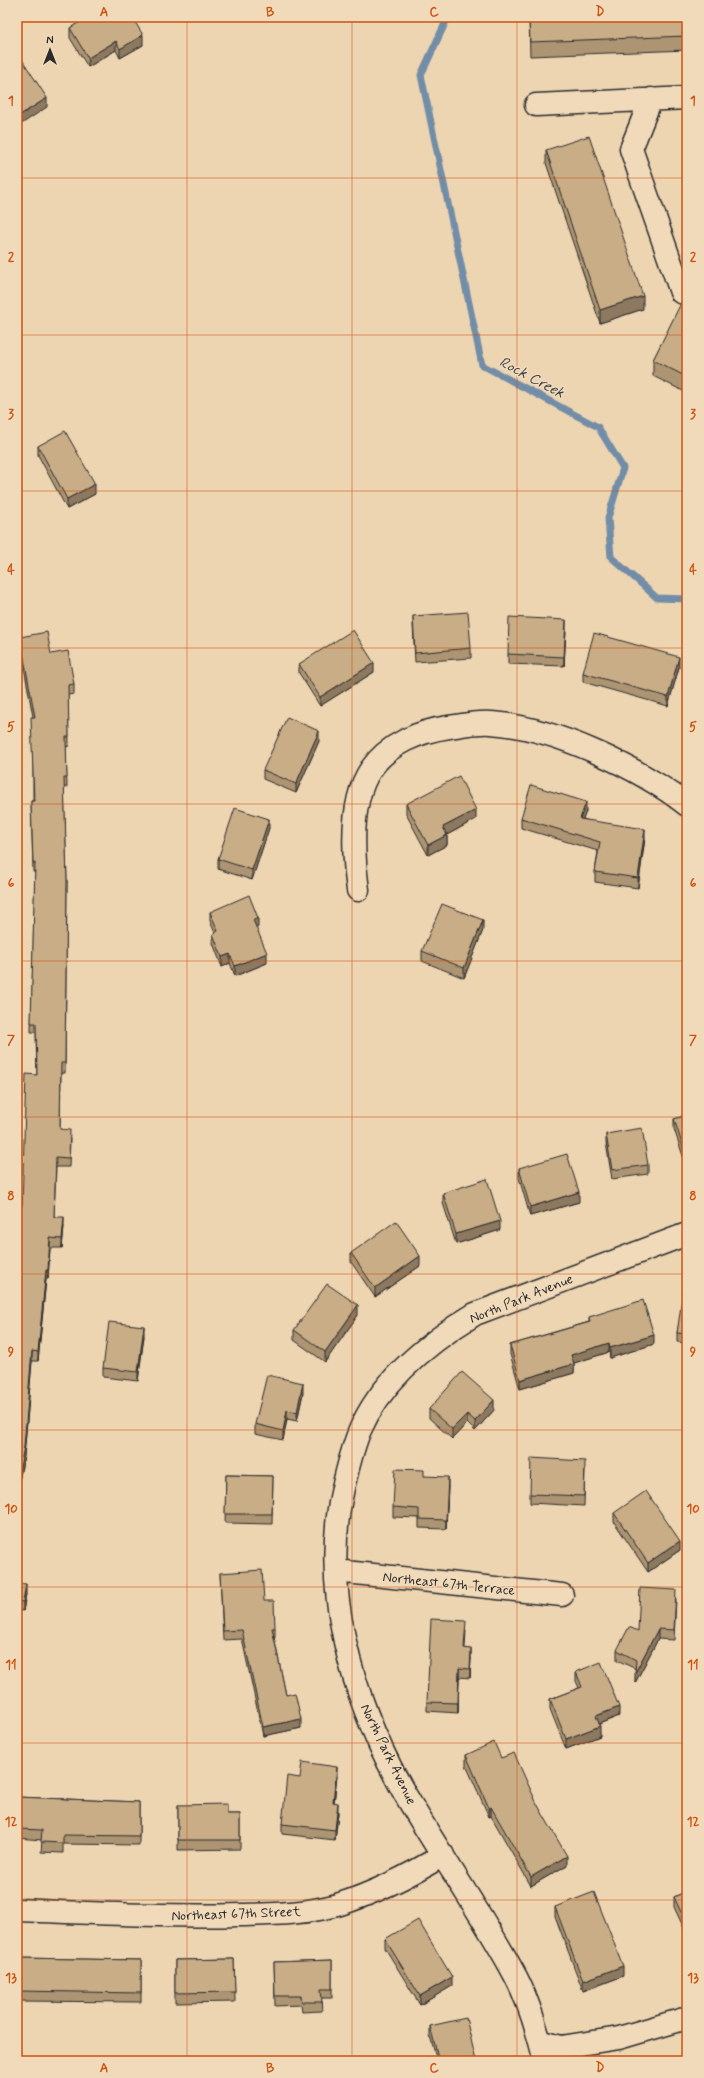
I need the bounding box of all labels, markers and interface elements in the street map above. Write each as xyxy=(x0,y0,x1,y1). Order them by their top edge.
text: A xyxy=(100,4,108,21)
text: B xyxy=(266,4,275,21)
text: C xyxy=(429,4,439,21)
text: D xyxy=(596,4,605,21)
north arrow xyxy=(30,30,70,70)
text: N xyxy=(46,34,54,48)
text: 1 xyxy=(8,93,14,110)
text: 1 xyxy=(690,93,696,110)
text: 2 xyxy=(8,249,15,266)
text: 2 xyxy=(690,249,697,266)
water label: Rock Creek xyxy=(495,352,568,404)
text: 3 xyxy=(8,406,14,423)
text: 3 xyxy=(690,406,696,423)
text: 4 xyxy=(7,562,15,579)
text: 4 xyxy=(689,562,697,579)
text: 5 xyxy=(7,719,15,736)
text: 5 xyxy=(689,719,697,736)
text: 6 xyxy=(8,875,15,892)
text: 6 xyxy=(690,875,697,892)
text: 7 xyxy=(7,1032,15,1049)
text: 7 xyxy=(689,1032,697,1049)
text: 8 xyxy=(7,1188,15,1205)
text: 8 xyxy=(689,1188,697,1205)
street label: North Park Avenue xyxy=(467,1270,576,1328)
text: 9 xyxy=(8,1344,15,1361)
text: 9 xyxy=(690,1344,697,1361)
text: 10 xyxy=(4,1501,18,1518)
text: 10 xyxy=(686,1501,700,1518)
street label: Northeast 67th Terrace xyxy=(382,1568,516,1600)
text: 11 xyxy=(5,1657,17,1674)
text: 11 xyxy=(687,1657,699,1674)
street label: North Park Avenue xyxy=(356,1701,420,1808)
text: 12 xyxy=(5,1814,17,1831)
text: 12 xyxy=(687,1814,699,1831)
street label: Northeast 67th Street xyxy=(171,1903,302,1925)
text: 13 xyxy=(5,1970,17,1987)
text: 13 xyxy=(687,1970,699,1987)
text: A xyxy=(100,2060,108,2077)
text: B xyxy=(266,2060,275,2077)
text: C xyxy=(429,2060,439,2077)
text: D xyxy=(596,2060,605,2077)

